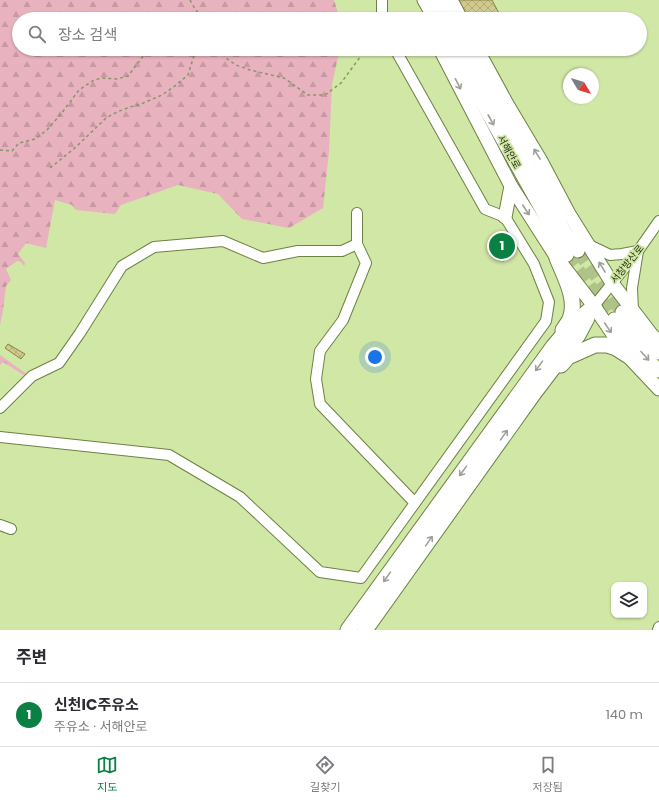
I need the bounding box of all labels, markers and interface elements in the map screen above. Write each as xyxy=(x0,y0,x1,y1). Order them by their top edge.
search box xyxy=(12,12,647,56)
icon: search xyxy=(26,23,48,45)
text: 장소 검색 xyxy=(58,24,117,45)
north arrow xyxy=(563,68,599,104)
one-way arrow xyxy=(454,77,462,89)
one-way arrow xyxy=(488,114,496,126)
street label: 서해안로 xyxy=(494,132,524,172)
one-way arrow xyxy=(532,148,540,160)
one-way arrow xyxy=(522,204,530,215)
pin: 1 xyxy=(489,231,515,261)
street label: 서창방산로 xyxy=(607,241,647,287)
one-way arrow xyxy=(598,262,606,273)
one-way arrow xyxy=(604,322,612,333)
your location xyxy=(365,347,385,367)
one-way arrow xyxy=(640,351,650,361)
one-way arrow xyxy=(535,360,543,371)
one-way arrow xyxy=(500,430,508,441)
one-way arrow xyxy=(459,466,467,477)
one-way arrow xyxy=(425,536,433,547)
one-way arrow xyxy=(383,571,391,582)
map controls xyxy=(611,582,647,618)
button: layers xyxy=(611,582,647,618)
text: 주변 xyxy=(16,645,47,669)
text: 신천IC주유소 xyxy=(54,694,139,715)
text: 1 xyxy=(27,705,31,724)
text: 140 m xyxy=(606,705,643,724)
text: 주유소 · 서해안로 xyxy=(54,717,147,736)
tab: 지도 xyxy=(96,754,118,796)
tab: 길찾기 xyxy=(310,754,340,796)
tab: 저장됨 xyxy=(533,754,563,796)

